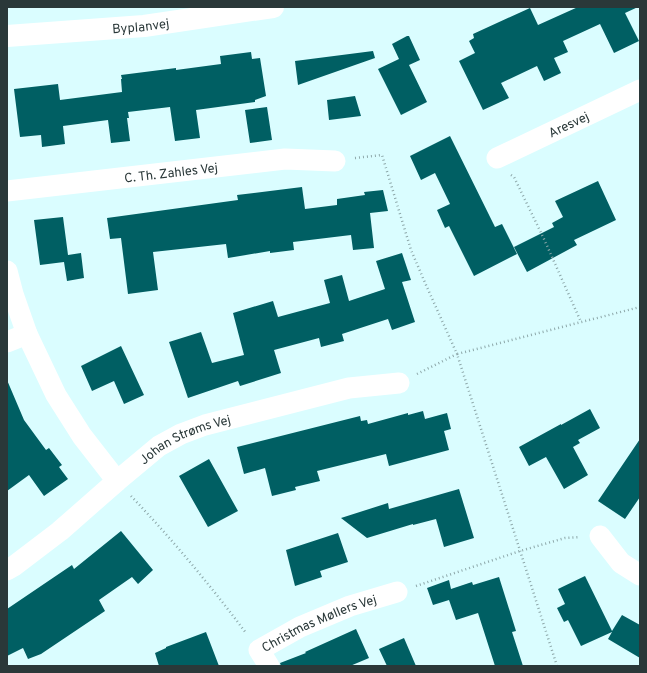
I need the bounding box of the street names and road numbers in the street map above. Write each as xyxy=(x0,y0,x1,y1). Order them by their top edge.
street label: Byplanvej xyxy=(112,16,170,38)
street label: Aresvej xyxy=(546,109,592,142)
street label: C. Th. Zahles Vej xyxy=(123,161,219,187)
street label: Johan Strøms Vej xyxy=(137,413,233,469)
street label: Christmas Møllers Vej xyxy=(259,592,379,657)

